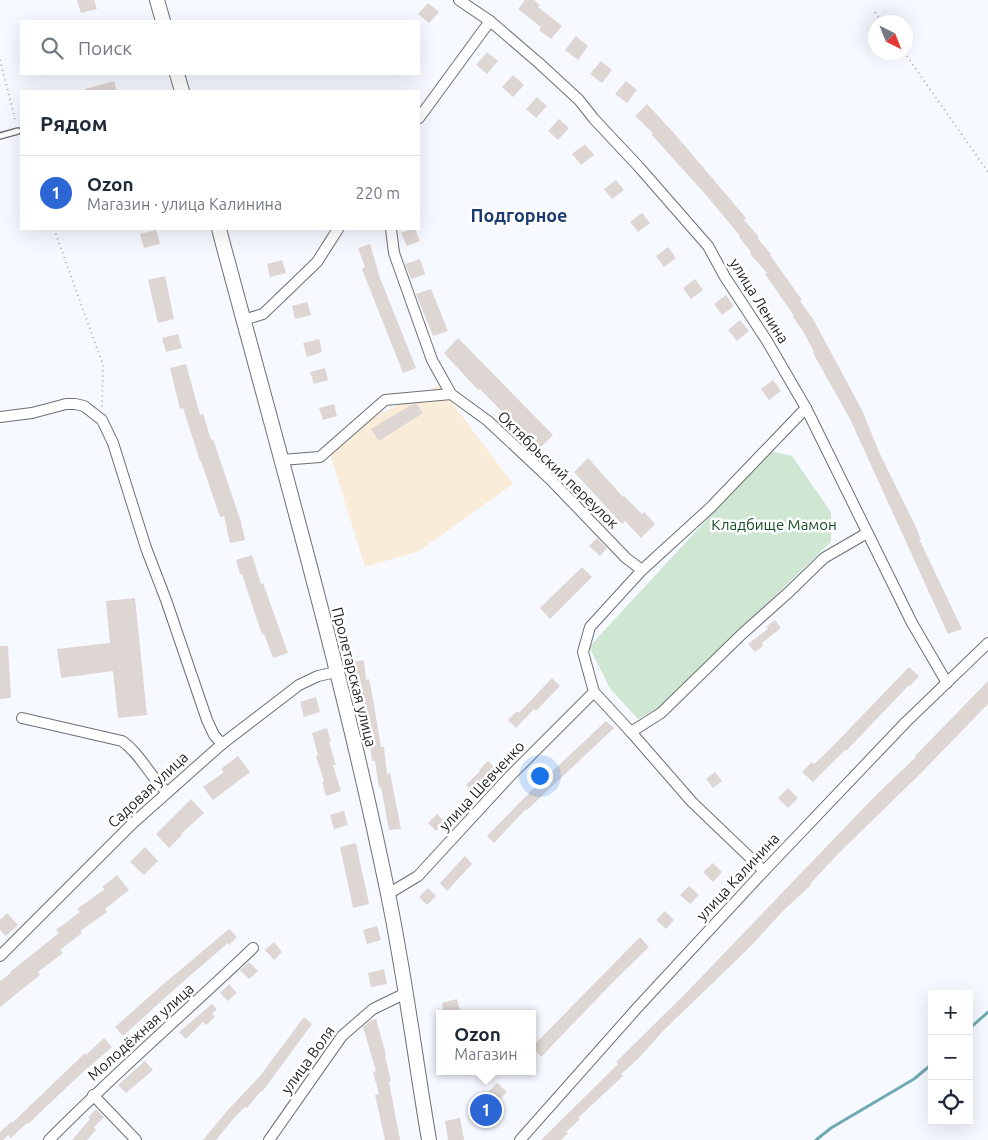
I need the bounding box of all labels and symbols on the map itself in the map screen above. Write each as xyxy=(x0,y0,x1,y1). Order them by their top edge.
north arrow xyxy=(868,15,913,60)
district label: Подгорное xyxy=(471,205,567,225)
street label: улица Ленина xyxy=(726,255,792,346)
street label: Октябрьский переулок xyxy=(494,407,623,532)
park label: Кладбище Мамон xyxy=(711,516,837,533)
street label: Пролетарская улица xyxy=(329,605,380,748)
street label: улица Шевченко xyxy=(436,737,528,834)
street label: Садовая улица xyxy=(104,748,191,831)
your location xyxy=(527,763,553,789)
street label: улица Калинина xyxy=(693,830,782,924)
street label: Молодёжная улица xyxy=(84,980,197,1084)
street label: улица Воля xyxy=(277,1022,338,1097)
pin: 1 xyxy=(470,1091,502,1129)

